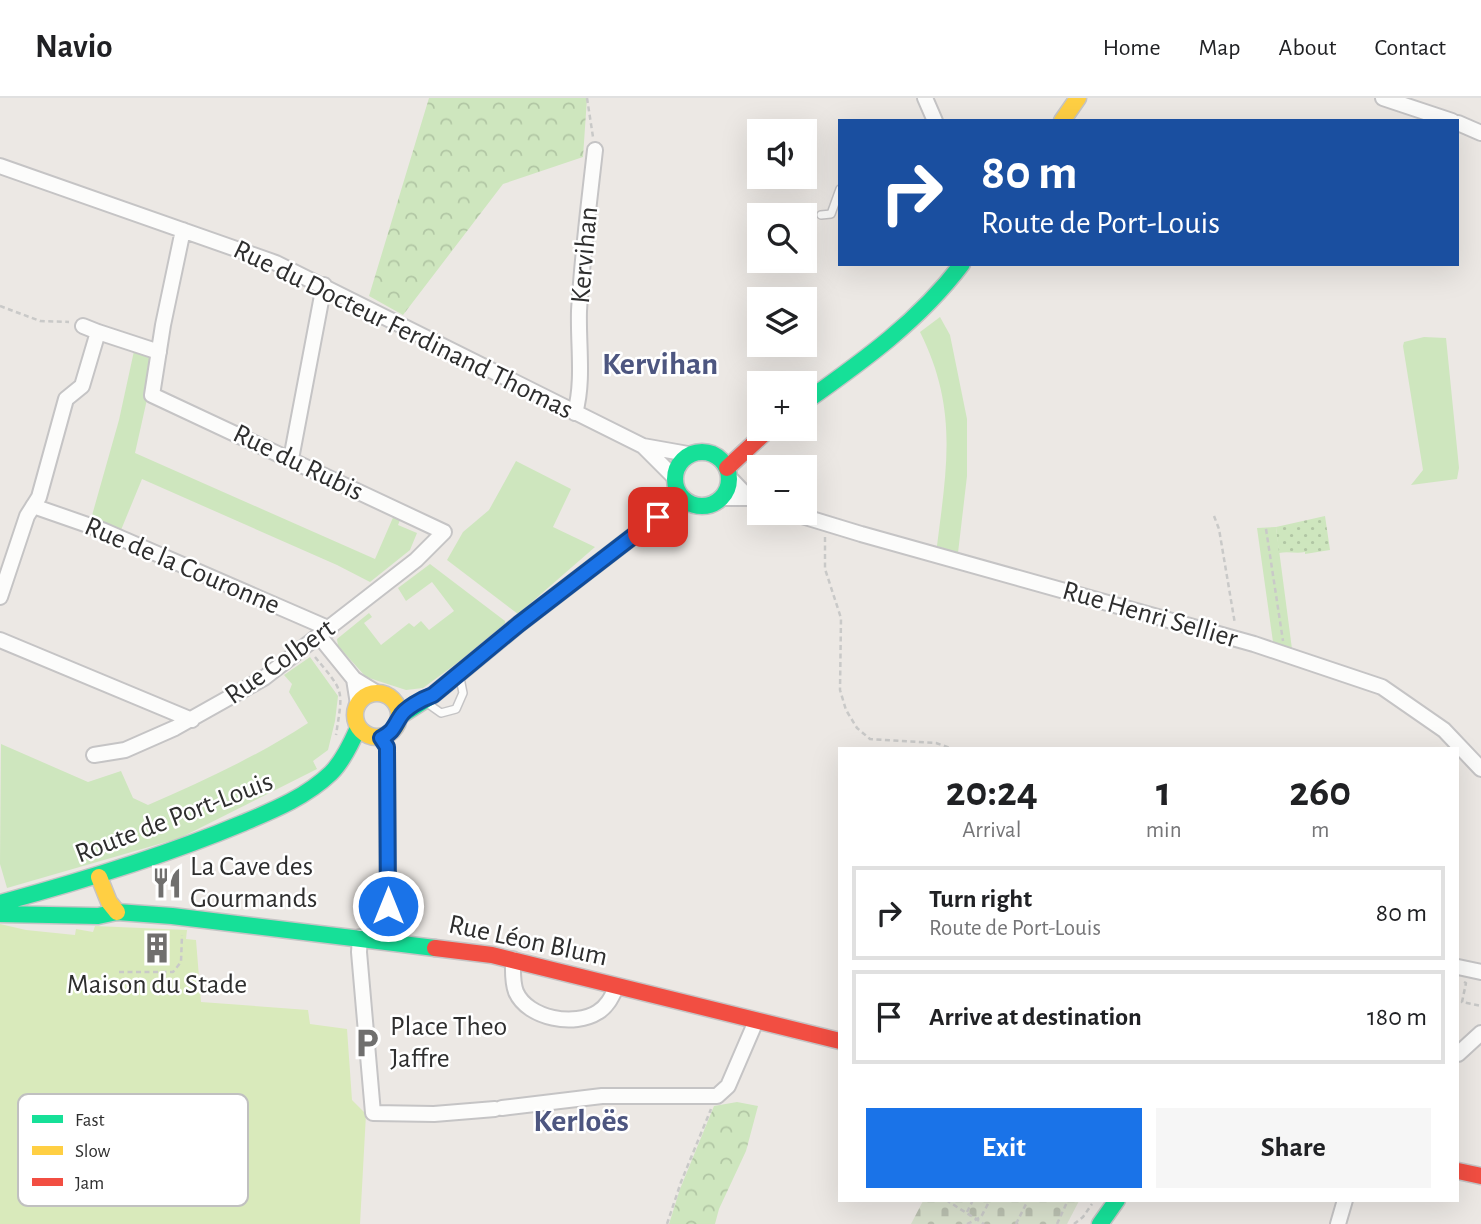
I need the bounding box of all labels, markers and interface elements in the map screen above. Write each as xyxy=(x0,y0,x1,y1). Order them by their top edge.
text: Navio xyxy=(35,31,113,64)
text: Home xyxy=(1103,36,1161,60)
text: Map xyxy=(1199,36,1241,60)
text: About xyxy=(1279,36,1336,60)
text: Contact xyxy=(1374,36,1446,60)
map controls xyxy=(747,119,817,525)
button: sound xyxy=(747,119,817,189)
icon: right xyxy=(866,147,957,238)
text: 80 m xyxy=(981,149,1078,198)
button: search xyxy=(747,203,817,273)
street label: Kervihan xyxy=(567,205,603,305)
text: Route de Port-Louis xyxy=(981,207,1220,239)
street label: Rue du Docteur Ferdinand Thomas xyxy=(229,235,577,425)
button: layers xyxy=(747,287,817,357)
district label: Kervihan xyxy=(602,348,718,380)
button: + xyxy=(747,371,817,441)
street label: Rue du Rubis xyxy=(229,420,367,506)
button: − xyxy=(747,455,817,525)
pin xyxy=(628,487,688,547)
icon: arrive xyxy=(639,498,677,536)
street label: Rue de la Couronne xyxy=(80,512,284,620)
street label: Rue Henri Sellier xyxy=(1059,577,1241,653)
street label: Rue Colbert xyxy=(220,614,340,710)
street label: Route de Port-Louis xyxy=(71,767,277,869)
text: 20:24 xyxy=(946,771,1038,813)
text: 1 xyxy=(1156,771,1171,813)
text: 260 xyxy=(1289,771,1351,813)
text: Arrival xyxy=(962,819,1021,842)
text: min xyxy=(1146,819,1182,842)
text: m xyxy=(1311,819,1329,842)
place label: La Cave des Gourmands xyxy=(190,853,317,913)
restaurant icon: La Cave des Gourmands xyxy=(150,866,184,900)
position arrow xyxy=(351,869,425,943)
text: Turn right xyxy=(929,886,1032,912)
icon: right xyxy=(870,894,908,932)
text: 80 m xyxy=(1376,900,1427,926)
street label: Rue Léon Blum xyxy=(446,910,610,972)
text: Route de Port-Louis xyxy=(929,917,1101,940)
building icon: Maison du Stade xyxy=(140,931,174,965)
place label: Maison du Stade xyxy=(67,971,247,999)
icon: arrive xyxy=(870,998,908,1036)
text: Arrive at destination xyxy=(929,1004,1142,1030)
text: 180 m xyxy=(1367,1004,1427,1030)
place label: Place Theo Jaffre xyxy=(390,1013,507,1073)
parking icon: Place Theo Jaffre xyxy=(350,1026,384,1060)
legend xyxy=(18,1094,248,1206)
district label: Kerloës xyxy=(533,1105,629,1137)
button: Exit xyxy=(866,1108,1142,1188)
button: Share xyxy=(1156,1108,1431,1188)
text: Fast xyxy=(75,1111,105,1130)
text: Slow xyxy=(75,1142,111,1161)
text: Jam xyxy=(75,1174,104,1193)

